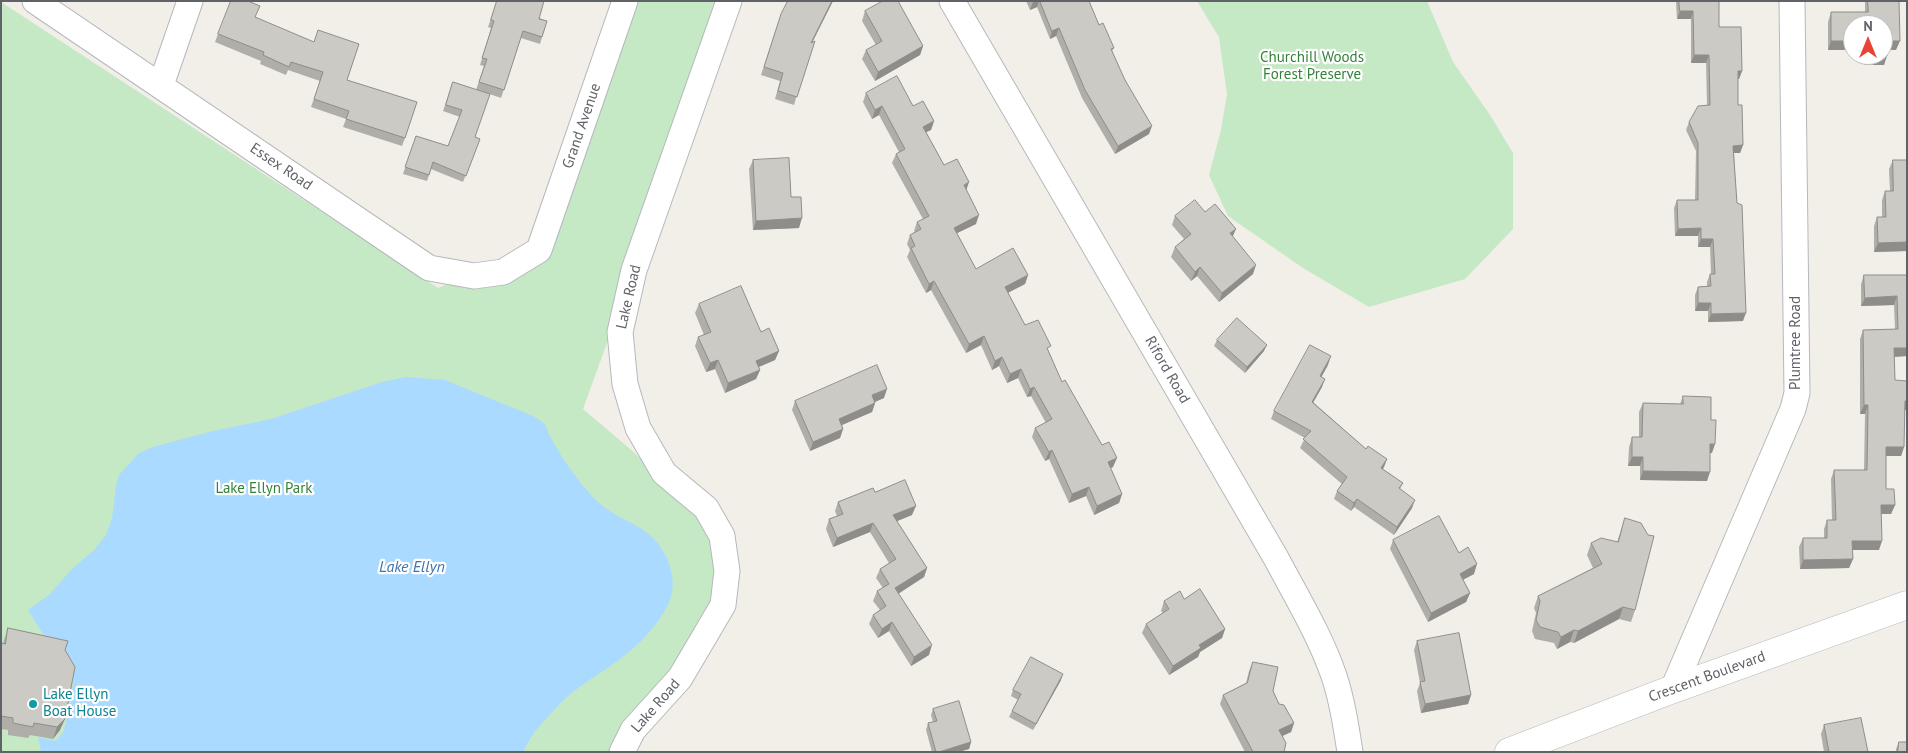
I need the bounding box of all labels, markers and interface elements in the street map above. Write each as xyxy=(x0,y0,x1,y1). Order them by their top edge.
north arrow xyxy=(1843,15,1893,65)
text: N xyxy=(1863,17,1873,35)
park label: Churchill Woods Forest Preserve xyxy=(1260,49,1364,84)
street label: Grand Avenue xyxy=(559,81,605,171)
street label: Essex Road xyxy=(246,140,316,194)
street label: Lake Road xyxy=(613,263,645,331)
street label: Plumtree Road xyxy=(1787,296,1805,390)
street label: Riford Road xyxy=(1141,333,1193,407)
park label: Lake Ellyn Park xyxy=(215,480,313,498)
water label: Lake Ellyn xyxy=(379,557,445,577)
street label: Crescent Boulevard xyxy=(1646,647,1768,707)
street label: Lake Road xyxy=(628,675,684,737)
place label: Lake Ellyn Boat House xyxy=(43,686,116,721)
marker: Lake Ellyn Boat House xyxy=(27,698,39,710)

